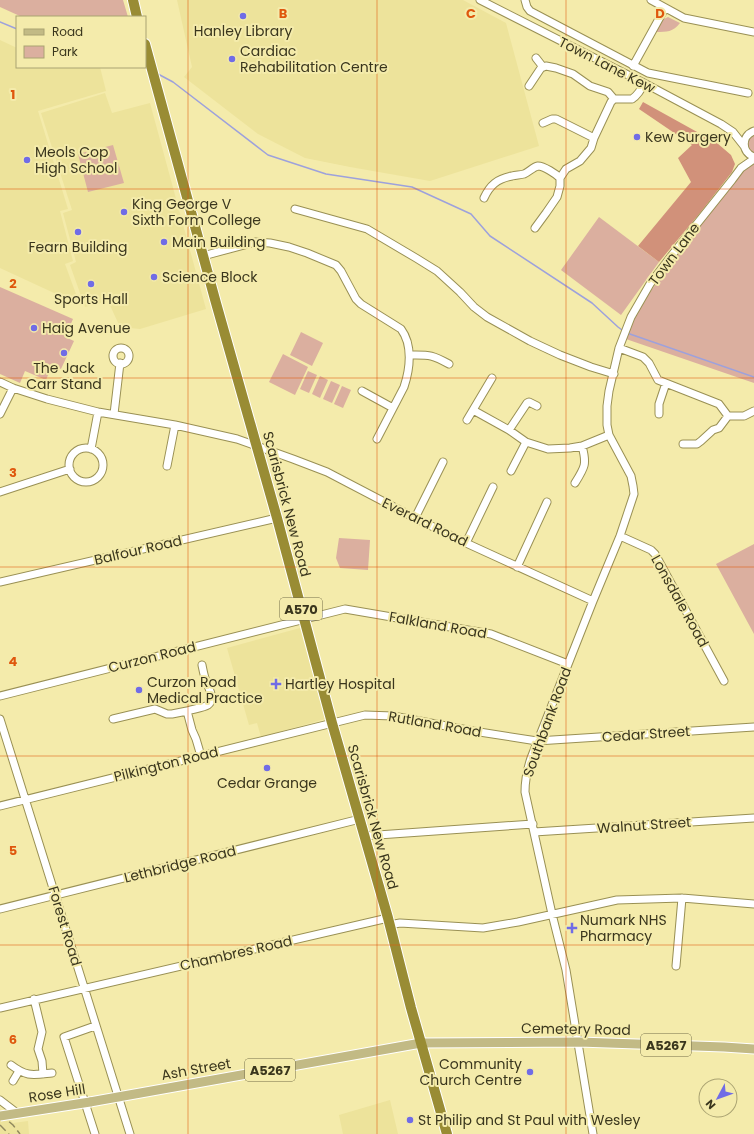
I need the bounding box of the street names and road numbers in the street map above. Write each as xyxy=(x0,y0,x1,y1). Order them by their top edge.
street label: Town Lane Kew xyxy=(555,32,659,98)
street label: Town Lane xyxy=(644,218,704,290)
street label: Scarisbrick New Road xyxy=(258,429,316,579)
street label: Everard Road xyxy=(379,493,471,551)
street label: Balfour Road xyxy=(92,530,184,570)
street label: Lonsdale Road xyxy=(646,551,714,651)
road number: A570 xyxy=(280,598,322,620)
street label: Falkland Road xyxy=(388,607,488,643)
street label: Curzon Road xyxy=(106,636,198,678)
street label: Southbank Road xyxy=(518,664,576,780)
street label: Rutland Road xyxy=(387,706,483,742)
street label: Cedar Street xyxy=(601,721,691,747)
street label: Pilkington Road xyxy=(112,741,220,787)
street label: Scarisbrick New Road xyxy=(343,742,403,892)
street label: Walnut Street xyxy=(596,812,692,838)
street label: Lethbridge Road xyxy=(122,840,238,888)
street label: Forest Road xyxy=(43,884,87,968)
street label: Chambres Road xyxy=(178,930,294,976)
street label: Cemetery Road xyxy=(521,1018,631,1040)
road number: A5267 xyxy=(641,1034,691,1056)
street label: Ash Street xyxy=(160,1053,232,1085)
road number: A5267 xyxy=(245,1059,295,1081)
street label: Rose Hill xyxy=(27,1079,87,1107)

